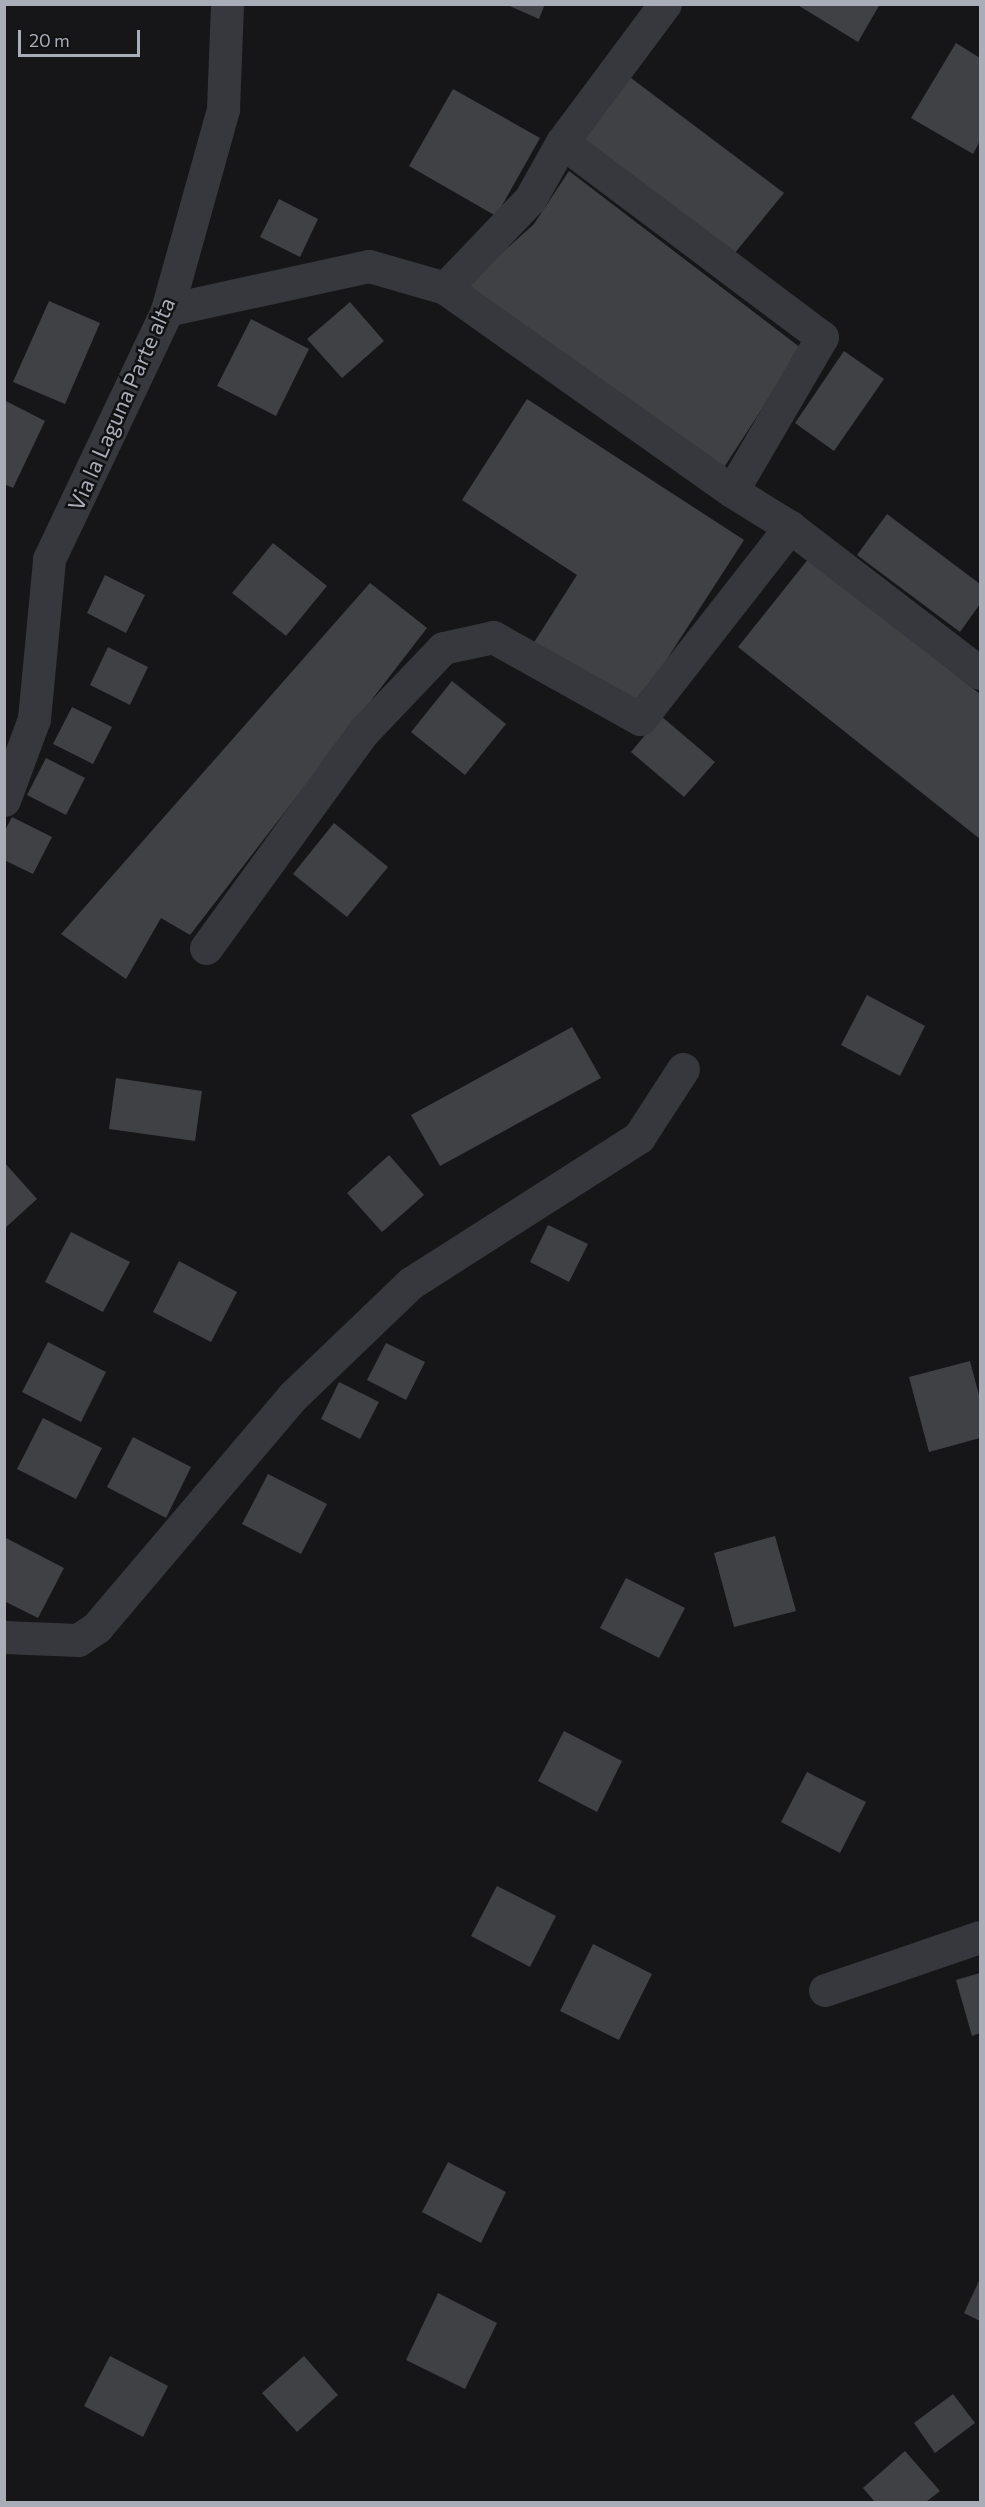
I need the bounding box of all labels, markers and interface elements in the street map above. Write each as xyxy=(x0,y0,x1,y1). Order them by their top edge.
scale bar xyxy=(21,18,142,56)
text: 20 m xyxy=(29,29,70,51)
street label: Via la Laguna Parte alta xyxy=(62,293,180,515)

